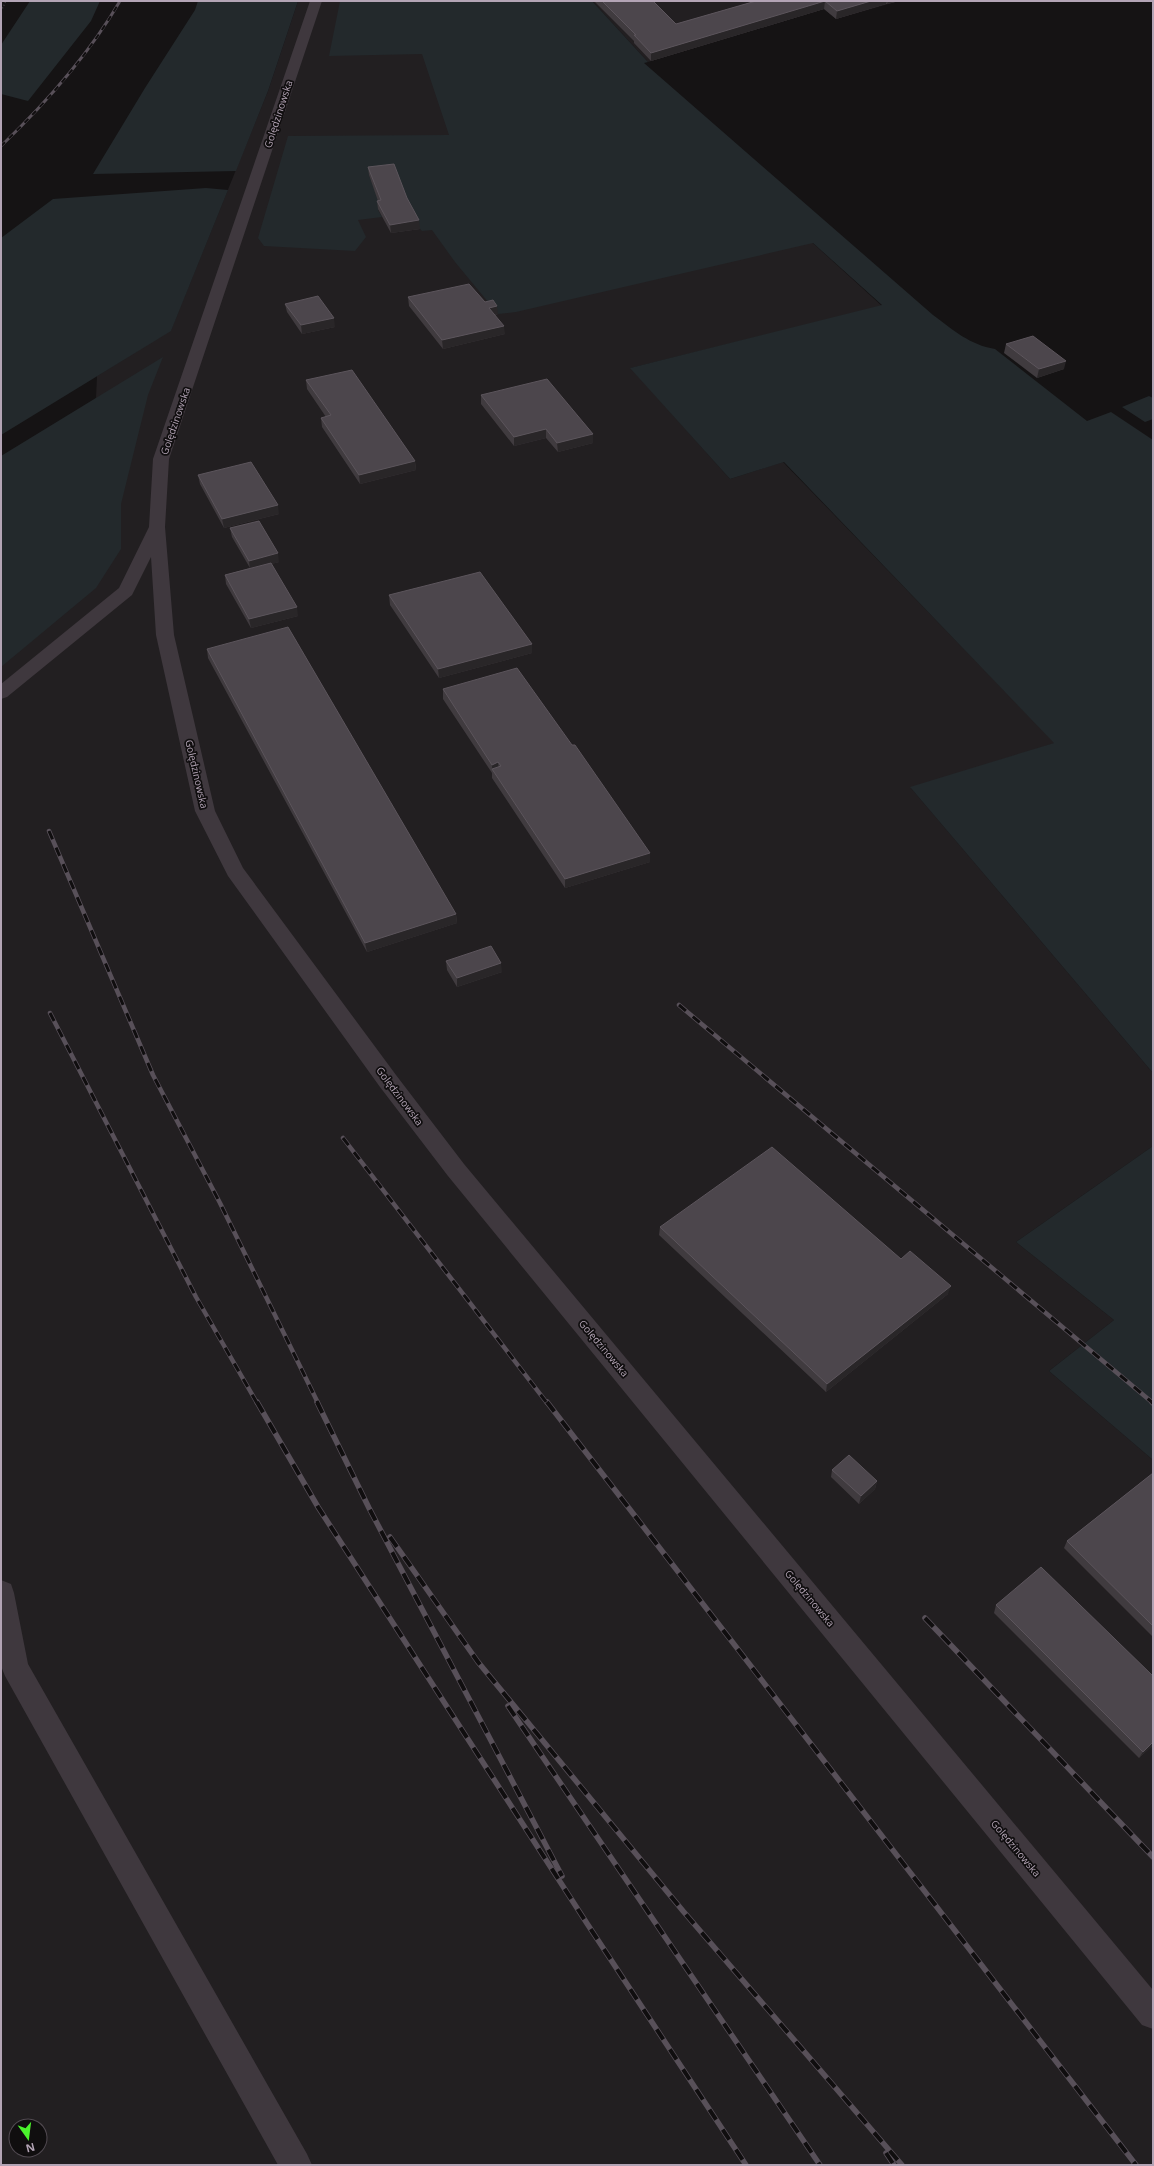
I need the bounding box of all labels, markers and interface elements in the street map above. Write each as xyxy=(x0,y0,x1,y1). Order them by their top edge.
street label: Golędzinowska xyxy=(260,78,296,150)
street label: Golędzinowska xyxy=(157,386,193,456)
street label: Golędzinowska xyxy=(182,738,212,810)
street label: Golędzinowska xyxy=(373,1064,427,1128)
street label: Golędzinowska xyxy=(576,1317,632,1379)
street label: Golędzinowska xyxy=(782,1567,838,1629)
street label: Golędzinowska xyxy=(988,1817,1044,1879)
north arrow xyxy=(8,2118,48,2158)
text: N xyxy=(24,2140,37,2157)

